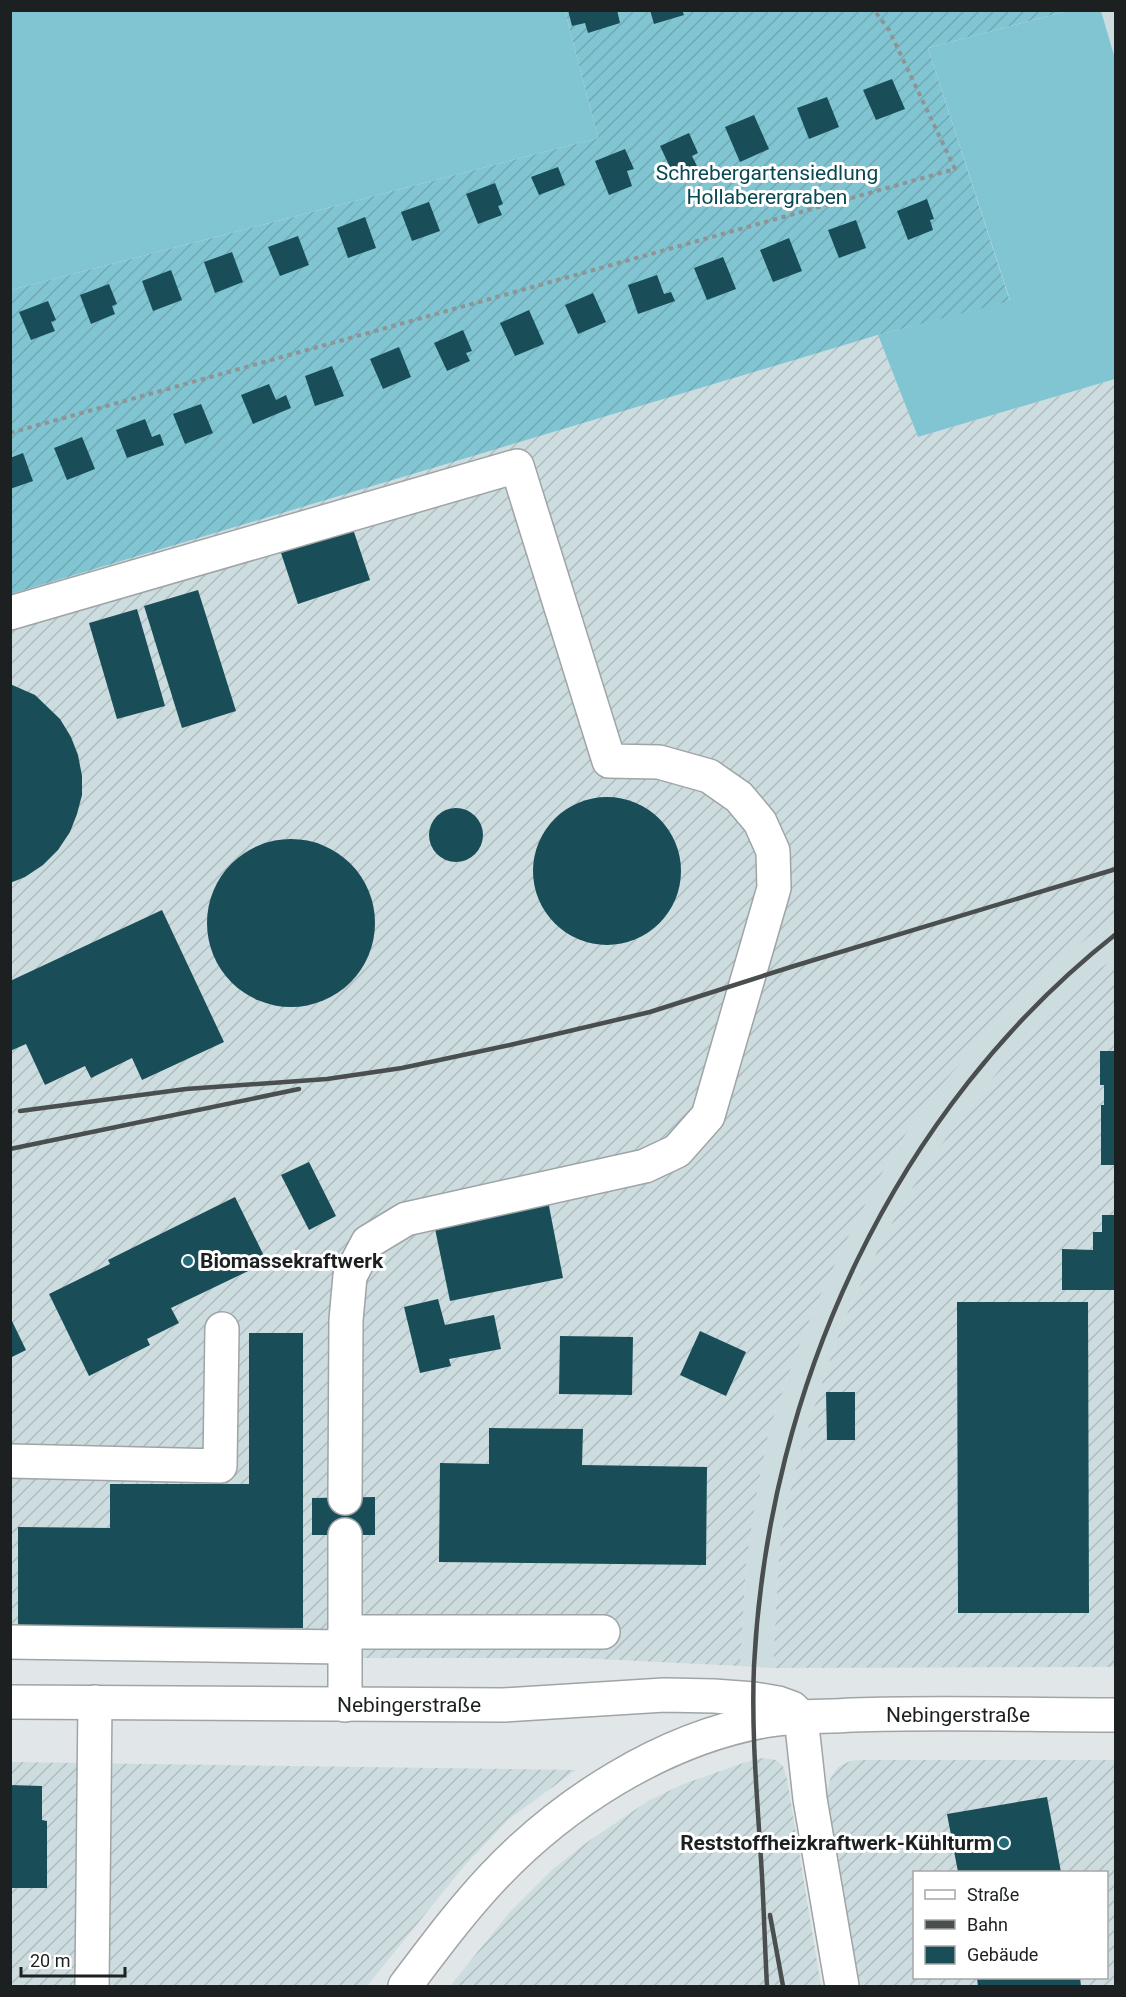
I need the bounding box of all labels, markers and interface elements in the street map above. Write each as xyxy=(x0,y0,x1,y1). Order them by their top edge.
park label: Schrebergartensiedlung Hollaberergraben xyxy=(656,161,878,209)
place label: Biomassekraftwerk xyxy=(200,1249,384,1273)
marker: Biomassekraftwerk xyxy=(181,1254,195,1268)
street label: Nebingerstraße xyxy=(337,1693,481,1717)
street label: Nebingerstraße xyxy=(886,1703,1030,1727)
place label: Reststoffheizkraftwerk-Kühlturm xyxy=(680,1831,992,1855)
marker: Reststoffheizkraftwerk-Kühlturm xyxy=(997,1836,1011,1850)
legend xyxy=(913,1871,1108,1979)
text: Straße xyxy=(967,1884,1019,1905)
text: Bahn xyxy=(967,1914,1008,1935)
scale bar xyxy=(21,1940,124,1978)
text: Gebäude xyxy=(967,1944,1038,1965)
text: 20 m xyxy=(30,1950,70,1971)

